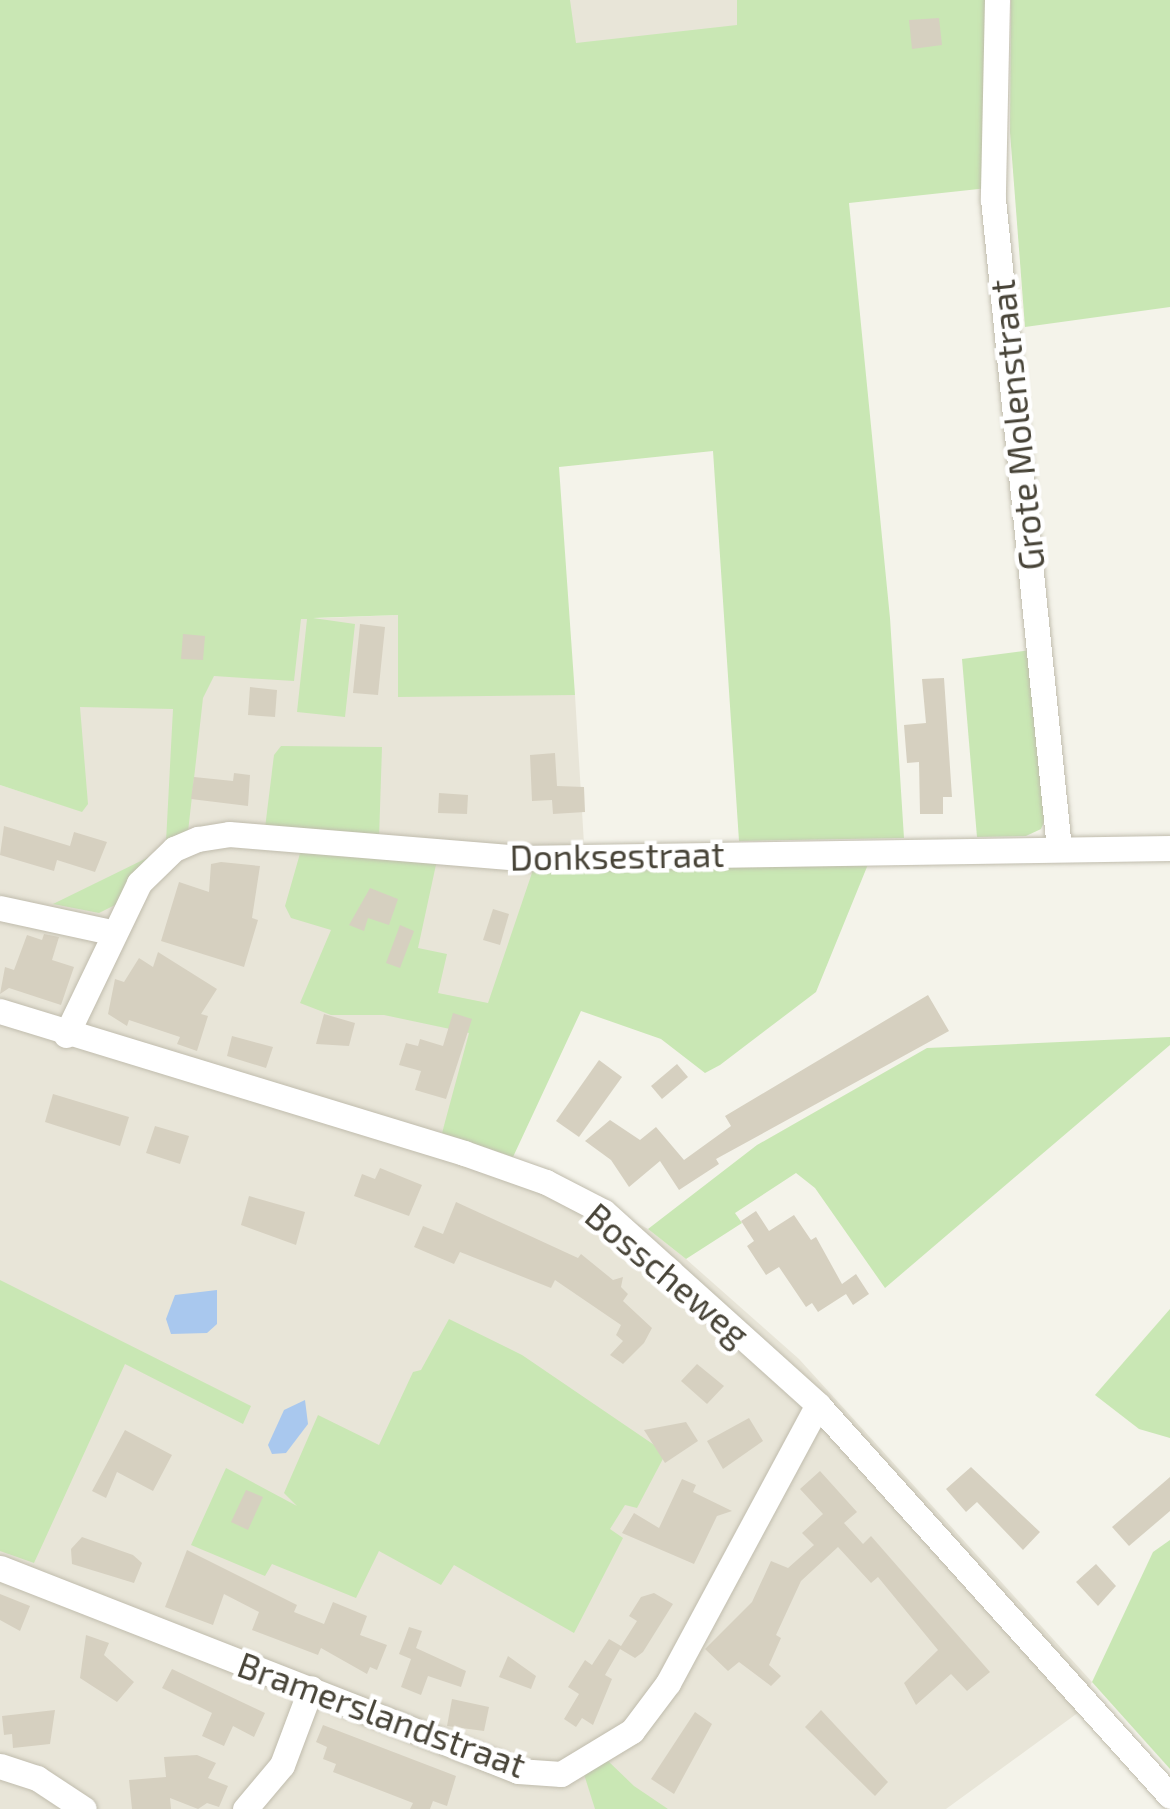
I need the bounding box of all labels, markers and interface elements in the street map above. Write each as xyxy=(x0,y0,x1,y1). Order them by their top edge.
street label: Grote Molenstraat xyxy=(980,277,1052,573)
street label: Donksestraat xyxy=(509,832,725,878)
street label: Bosscheweg xyxy=(578,1193,758,1355)
street label: Bramerslandstraat xyxy=(232,1642,532,1786)

